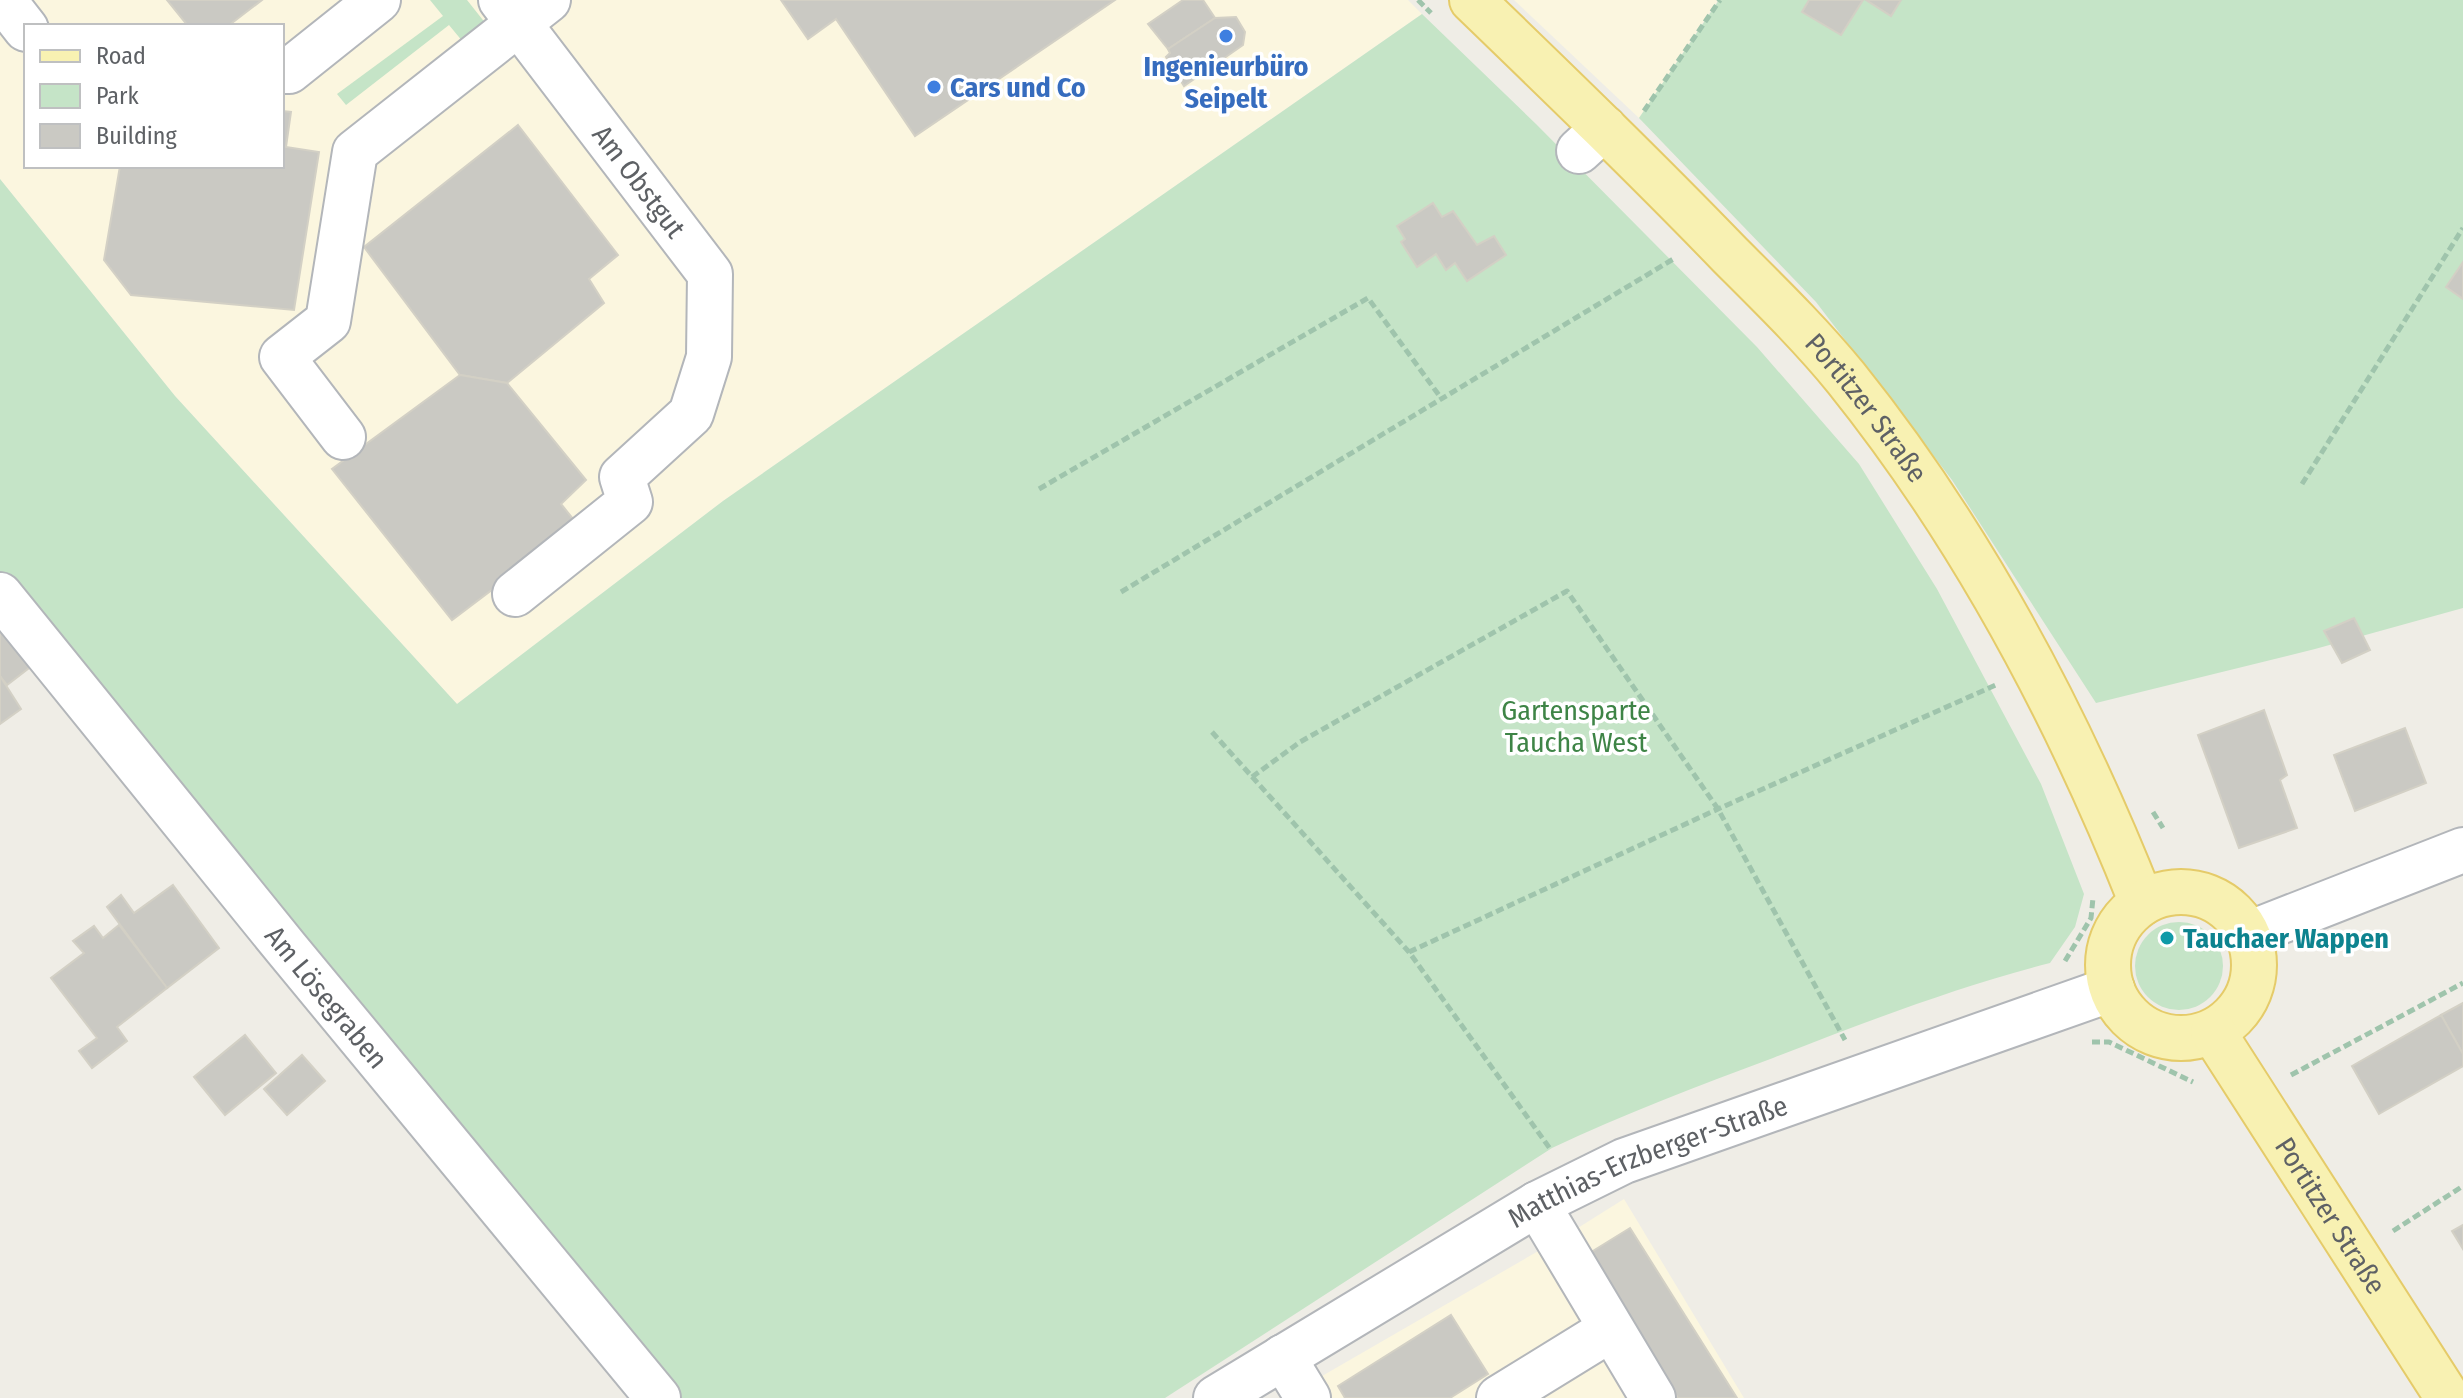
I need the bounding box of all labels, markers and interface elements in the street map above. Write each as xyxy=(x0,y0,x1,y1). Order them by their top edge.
legend xyxy=(24,24,284,168)
marker: Ingenieurbüro Seipelt xyxy=(1217,27,1235,45)
text: Road xyxy=(96,42,146,70)
place label: Ingenieurbüro Seipelt xyxy=(1144,50,1308,115)
place label: Cars und Co xyxy=(950,71,1086,104)
marker: Cars und Co xyxy=(925,78,943,96)
text: Park xyxy=(96,82,139,110)
street label: Am Obstgut xyxy=(586,118,693,245)
text: Building xyxy=(96,122,178,150)
street label: Portitzer Straße xyxy=(1799,326,1934,488)
park label: Gartensparte Taucha West xyxy=(1501,694,1651,759)
street label: Am Lösegraben xyxy=(258,919,395,1075)
place label: Tauchaer Wappen xyxy=(2183,922,2389,955)
marker: Tauchaer Wappen xyxy=(2158,929,2176,947)
street label: Matthias-Erzberger-Straße xyxy=(1502,1088,1792,1234)
street label: Portitzer Straße xyxy=(2268,1131,2393,1300)

